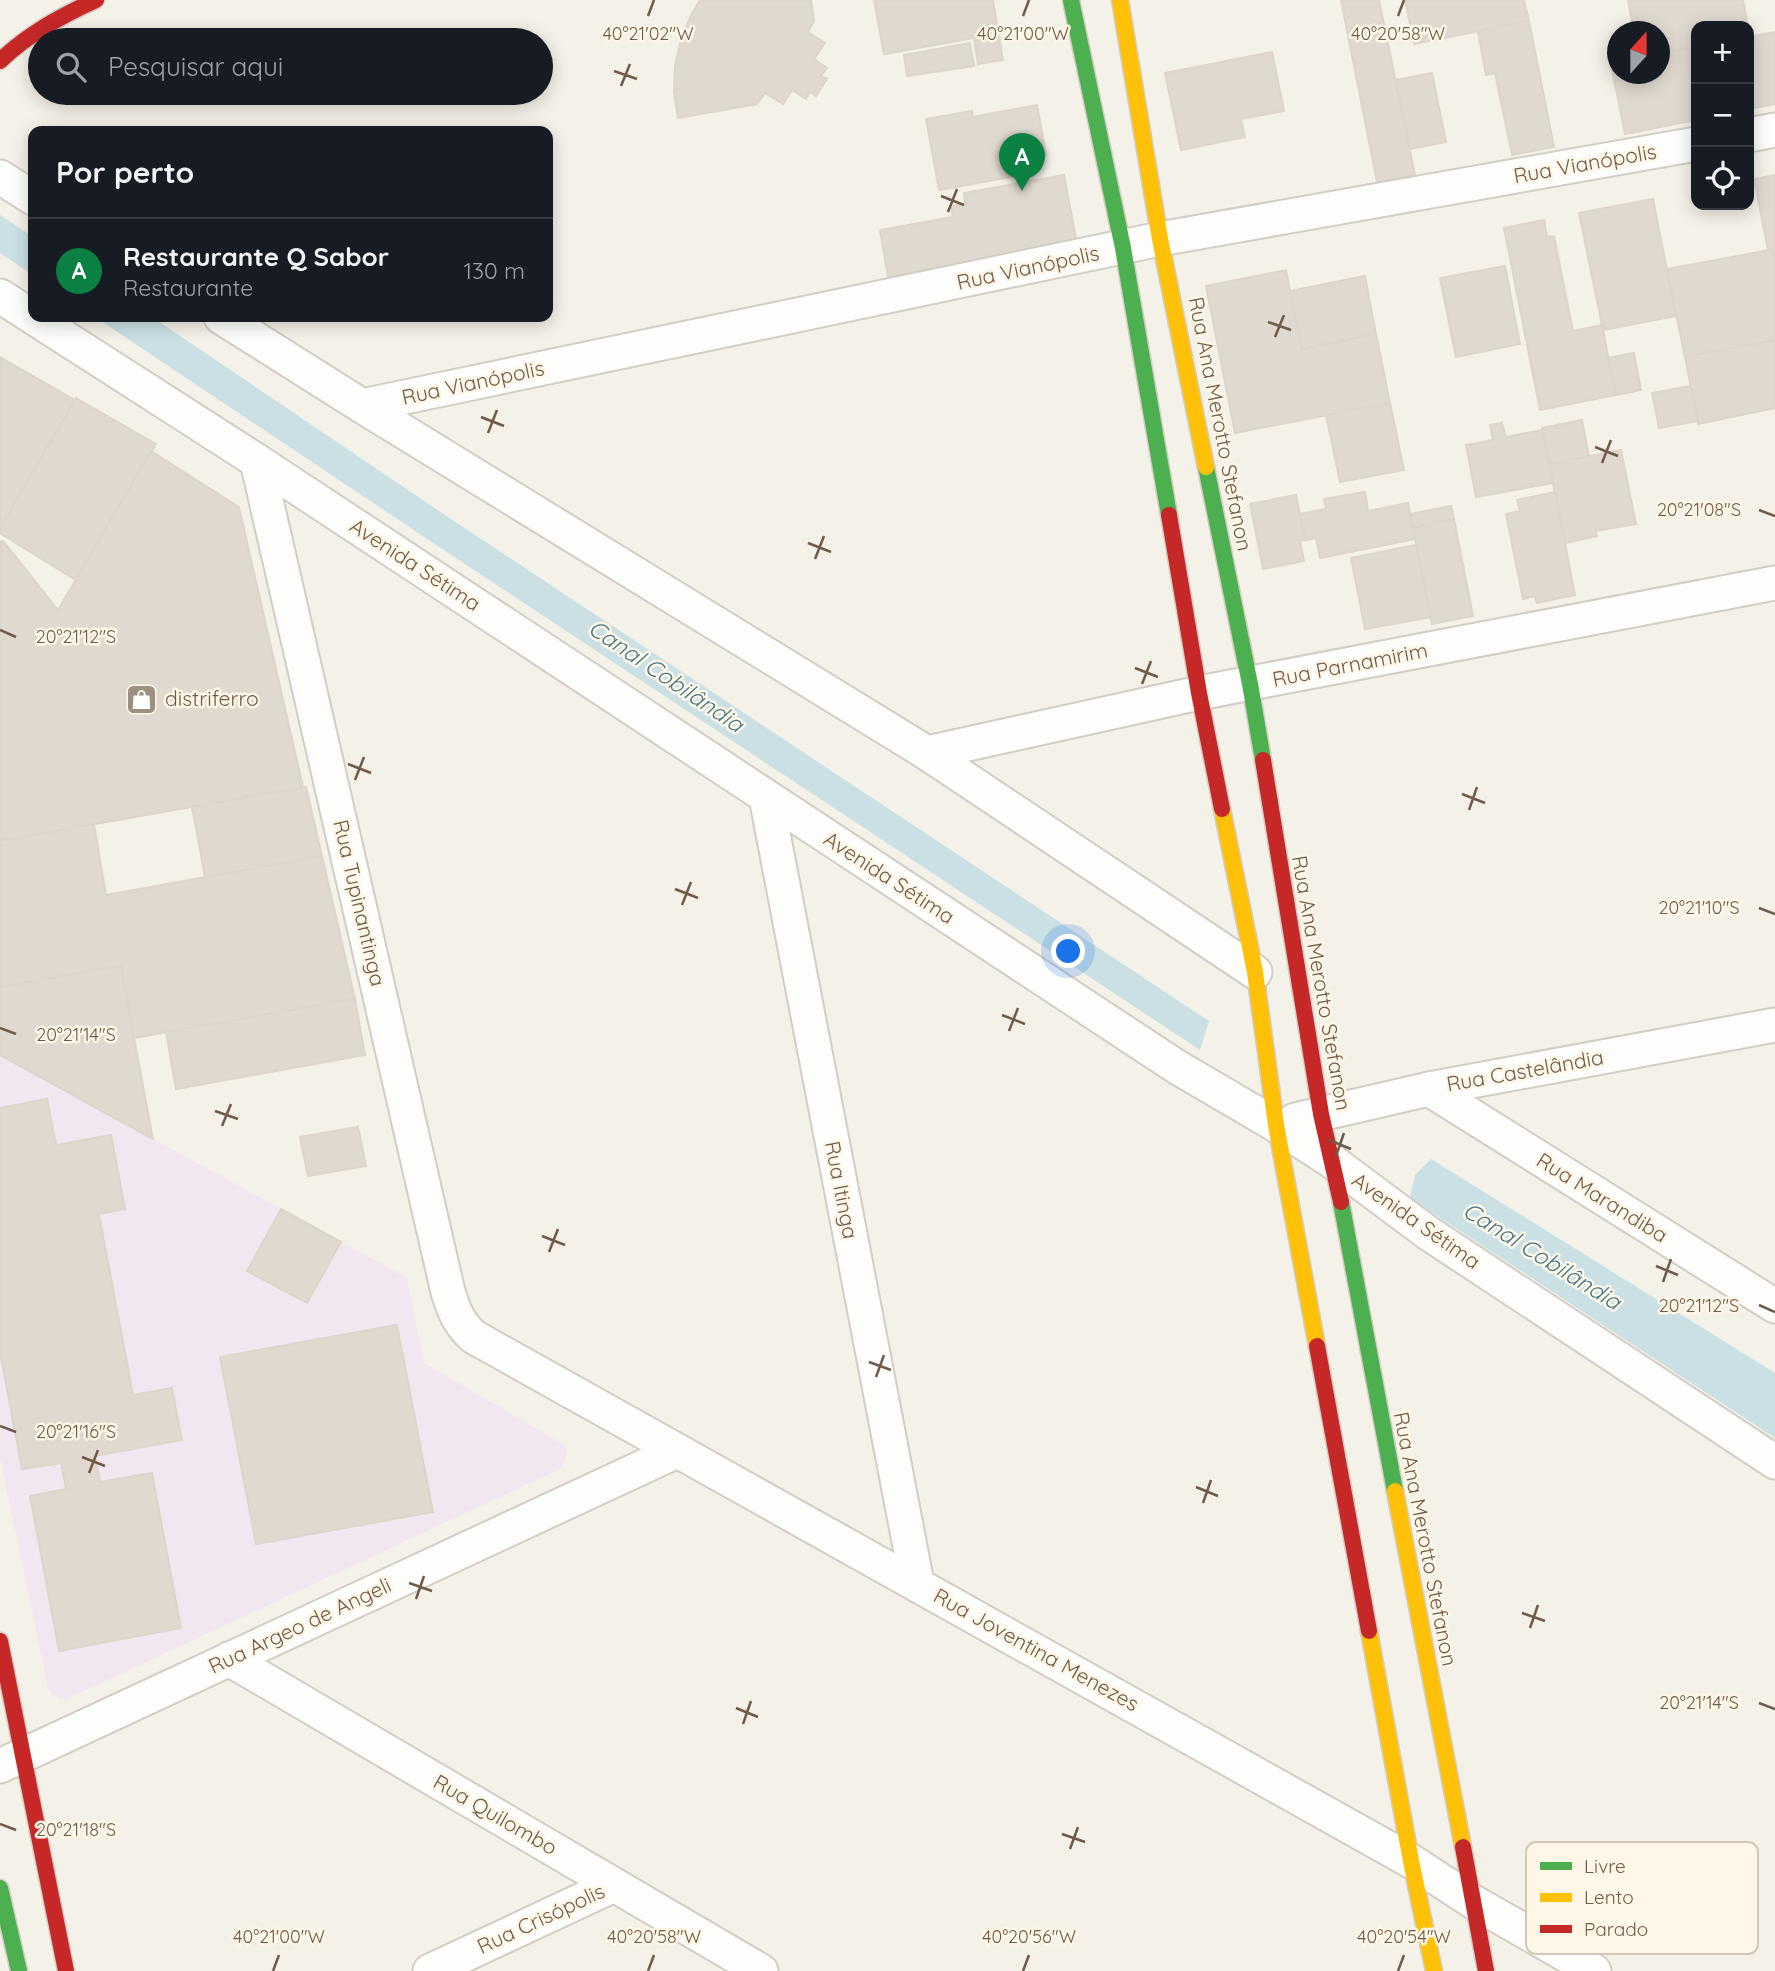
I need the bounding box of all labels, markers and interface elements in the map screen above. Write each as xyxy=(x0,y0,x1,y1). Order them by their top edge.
north arrow xyxy=(1607,21,1670,84)
map controls xyxy=(1691,21,1754,210)
button: + xyxy=(1691,21,1754,84)
text: 40°21'02"W xyxy=(602,22,694,45)
text: 40°21'00"W xyxy=(977,22,1069,45)
text: 40°20'58"W xyxy=(1351,22,1445,45)
search box xyxy=(28,28,553,105)
icon: search xyxy=(52,48,90,86)
text: Pesquisar aqui xyxy=(108,50,283,83)
button: − xyxy=(1691,84,1754,147)
pin: A xyxy=(999,133,1045,191)
street label: Rua Vianópolis xyxy=(1511,138,1658,188)
button: locate xyxy=(1691,147,1754,210)
text: Por perto xyxy=(56,153,194,191)
street label: Rua Vianópolis xyxy=(954,239,1101,295)
text: Restaurante Q Sabor xyxy=(123,240,389,273)
text: A xyxy=(72,256,86,285)
text: 130 m xyxy=(463,256,525,285)
text: Restaurante xyxy=(123,273,253,302)
street label: Rua Ana Merotto Stefanon xyxy=(1184,294,1258,553)
street label: Rua Vianópolis xyxy=(399,354,546,410)
text: 20°21'08"S xyxy=(1657,498,1741,521)
street label: Avenida Sétima xyxy=(345,512,486,616)
water label: Canal Cobilândia xyxy=(583,613,750,739)
text: 20°21'12"S xyxy=(36,625,116,648)
street label: Rua Parnamirim xyxy=(1270,636,1430,692)
shop icon: distriferro xyxy=(125,682,159,716)
place label: distriferro xyxy=(165,685,259,711)
street label: Rua Tupinantinga xyxy=(328,817,392,989)
street label: Avenida Sétima xyxy=(819,825,960,929)
street label: Rua Ana Merotto Stefanon xyxy=(1287,853,1357,1112)
text: 20°21'10"S xyxy=(1658,896,1740,919)
your location xyxy=(1051,934,1085,968)
text: 20°21'14"S xyxy=(36,1023,116,1046)
street label: Rua Castelândia xyxy=(1444,1043,1605,1097)
street label: Rua Itinga xyxy=(820,1139,864,1241)
street label: Rua Marandiba xyxy=(1532,1146,1673,1248)
street label: Avenida Sétima xyxy=(1347,1166,1486,1274)
water label: Canal Cobilândia xyxy=(1458,1195,1628,1316)
text: 20°21'12"S xyxy=(1659,1294,1739,1317)
street label: Rua Ana Merotto Stefanon xyxy=(1389,1409,1463,1668)
text: 20°21'16"S xyxy=(36,1420,116,1443)
street label: Rua Argeo de Angeli xyxy=(204,1571,395,1679)
street label: Rua Joventina Menezes xyxy=(929,1582,1144,1716)
text: 20°21'14"S xyxy=(1659,1691,1739,1714)
street label: Rua Quilombo xyxy=(429,1768,562,1860)
text: 20°21'18"S xyxy=(36,1818,116,1841)
legend xyxy=(1526,1842,1758,1954)
text: Livre xyxy=(1584,1854,1626,1878)
street label: Rua Crisópolis xyxy=(473,1877,608,1959)
text: Lento xyxy=(1584,1885,1634,1909)
text: Parado xyxy=(1584,1917,1648,1941)
text: 40°21'00"W xyxy=(233,1925,325,1948)
text: 40°20'58"W xyxy=(607,1925,701,1948)
text: 40°20'56"W xyxy=(982,1925,1076,1948)
text: 40°20'54"W xyxy=(1357,1925,1451,1948)

